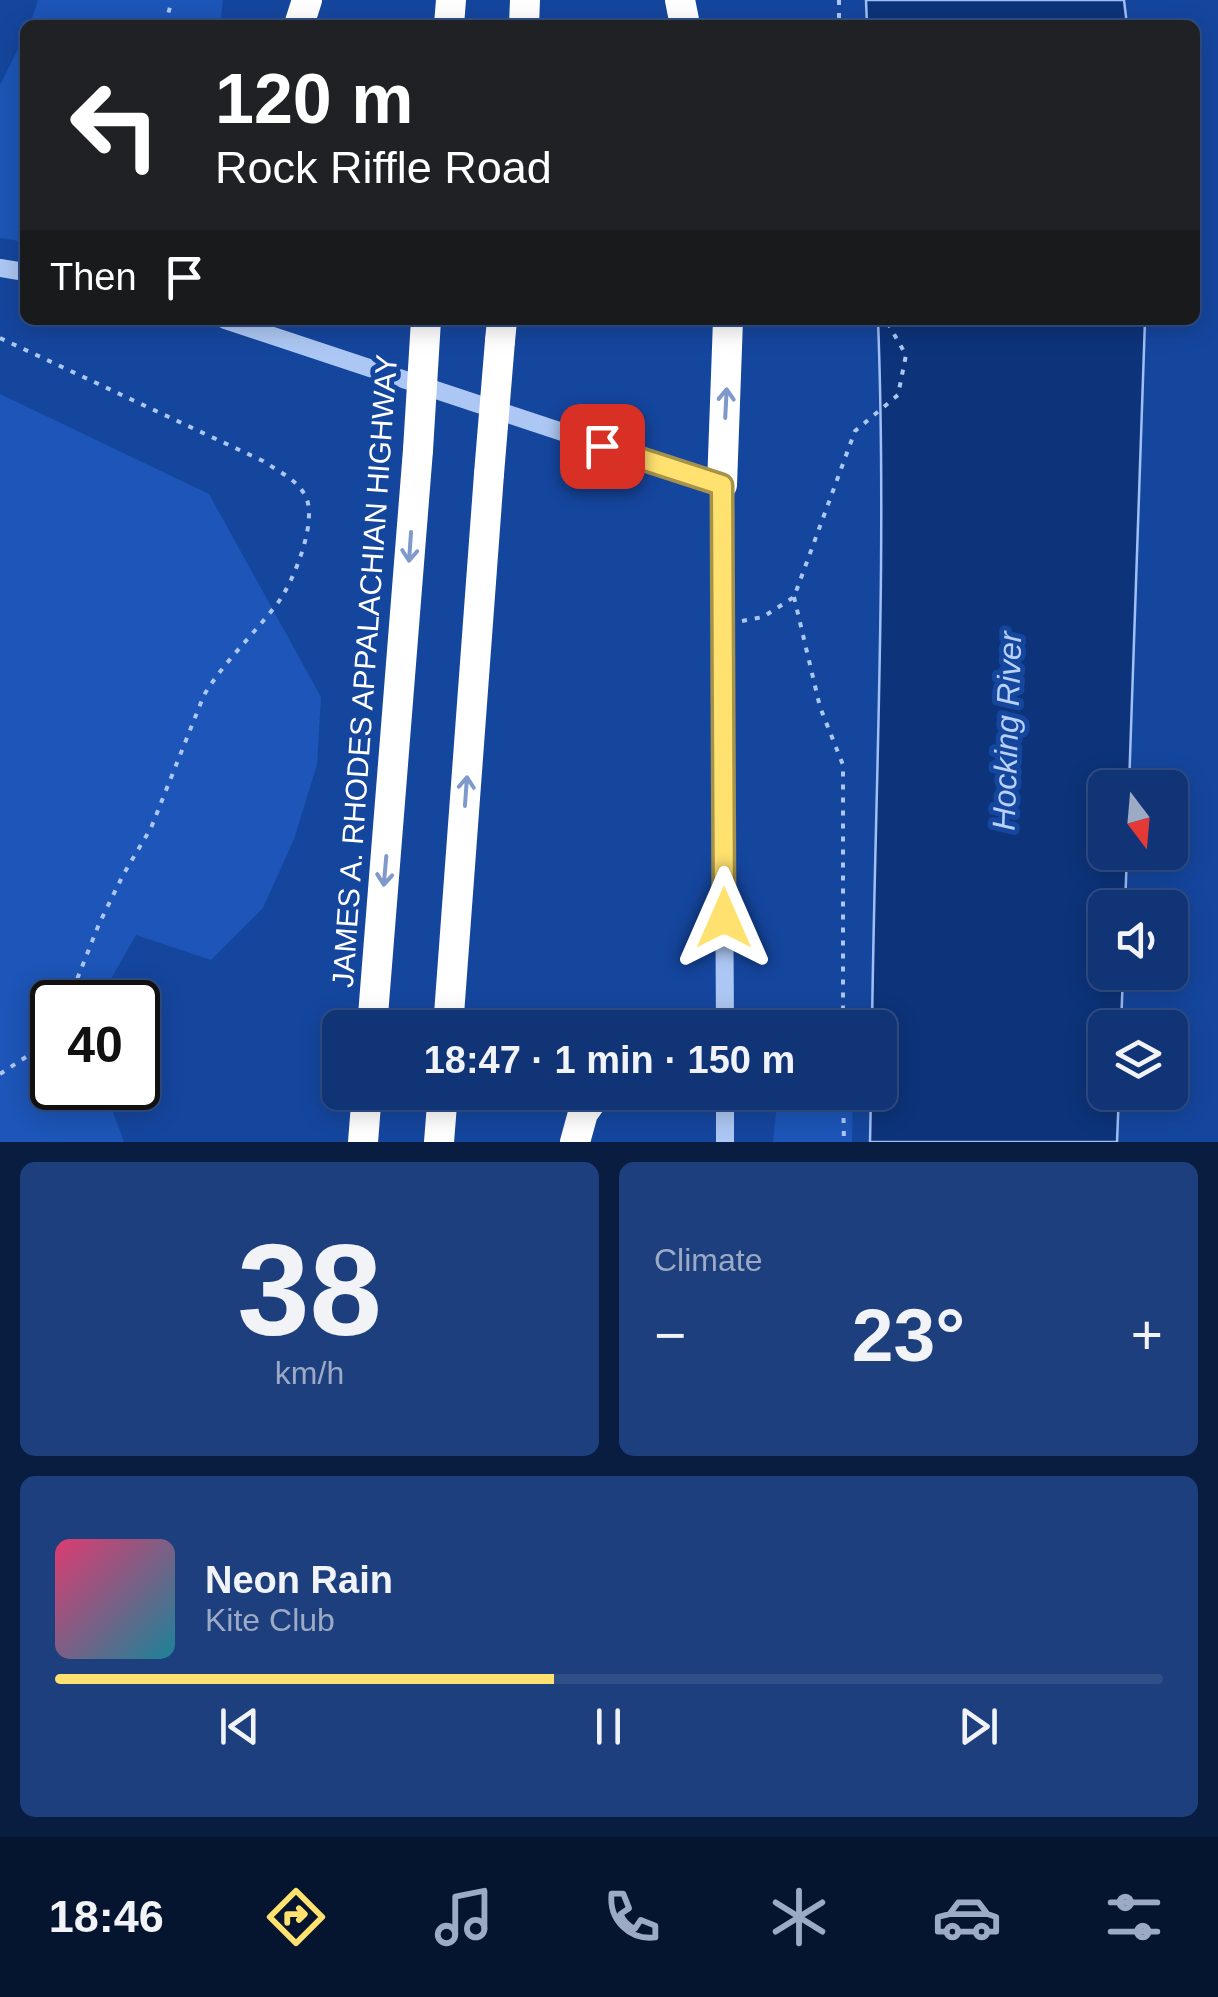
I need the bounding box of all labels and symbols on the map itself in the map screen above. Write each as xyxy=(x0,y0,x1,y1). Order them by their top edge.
street label: JAMES A. RHODES APPALACHIAN HIGHWAY xyxy=(326,353,403,989)
one-way arrow xyxy=(717,387,736,419)
pin xyxy=(560,404,645,489)
one-way arrow xyxy=(401,530,420,562)
water label: Hocking River xyxy=(986,630,1029,831)
north arrow xyxy=(1088,770,1188,870)
one-way arrow xyxy=(457,775,476,807)
one-way arrow xyxy=(376,854,395,886)
position arrow xyxy=(672,866,776,970)
speed limit sign: 40 xyxy=(30,980,160,1110)

